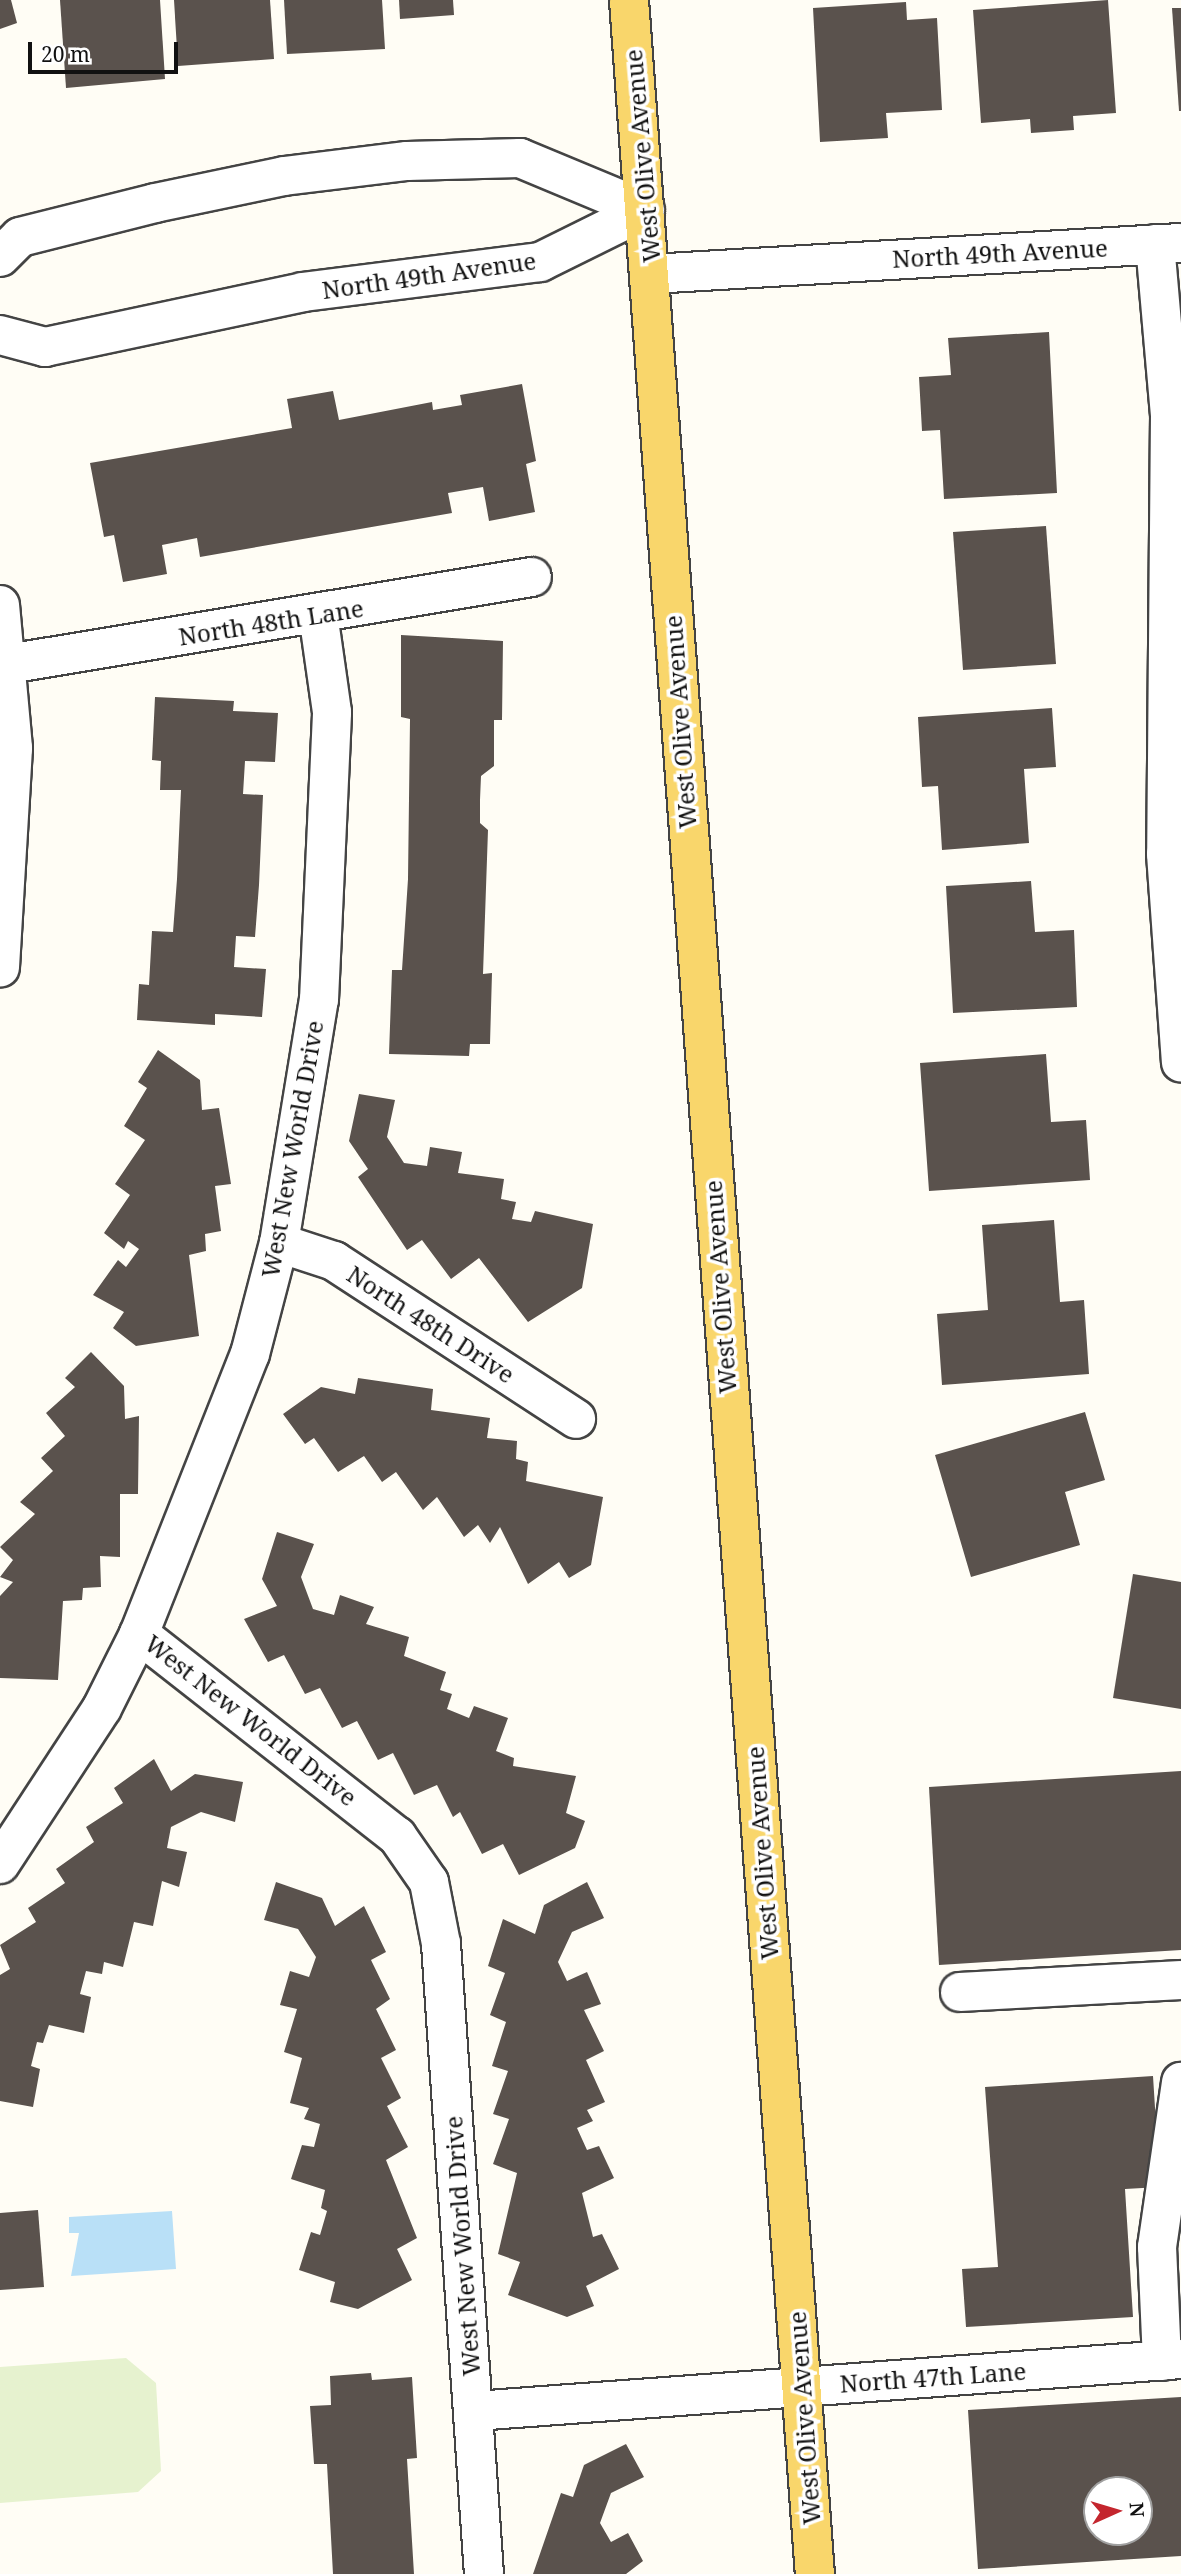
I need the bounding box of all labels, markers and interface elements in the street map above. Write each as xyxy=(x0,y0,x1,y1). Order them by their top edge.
scale bar xyxy=(32,28,182,72)
text: 20 m xyxy=(41,40,90,68)
street label: West Olive Avenue xyxy=(618,48,666,264)
street label: North 49th Avenue xyxy=(891,233,1109,273)
street label: North 49th Avenue xyxy=(320,246,538,304)
street label: North 48th Lane xyxy=(176,593,366,651)
street label: West Olive Avenue xyxy=(658,614,702,830)
street label: West New World Drive xyxy=(255,1018,329,1280)
street label: West Olive Avenue xyxy=(698,1179,742,1395)
street label: North 48th Drive xyxy=(342,1259,520,1389)
street label: West New World Drive xyxy=(139,1628,363,1812)
street label: West Olive Avenue xyxy=(740,1745,784,1961)
street label: West New World Drive xyxy=(439,2115,485,2377)
street label: West Olive Avenue xyxy=(782,2310,826,2526)
street label: North 47th Lane xyxy=(839,2356,1027,2398)
north arrow xyxy=(1083,2476,1153,2546)
text: N xyxy=(1123,2501,1150,2518)

